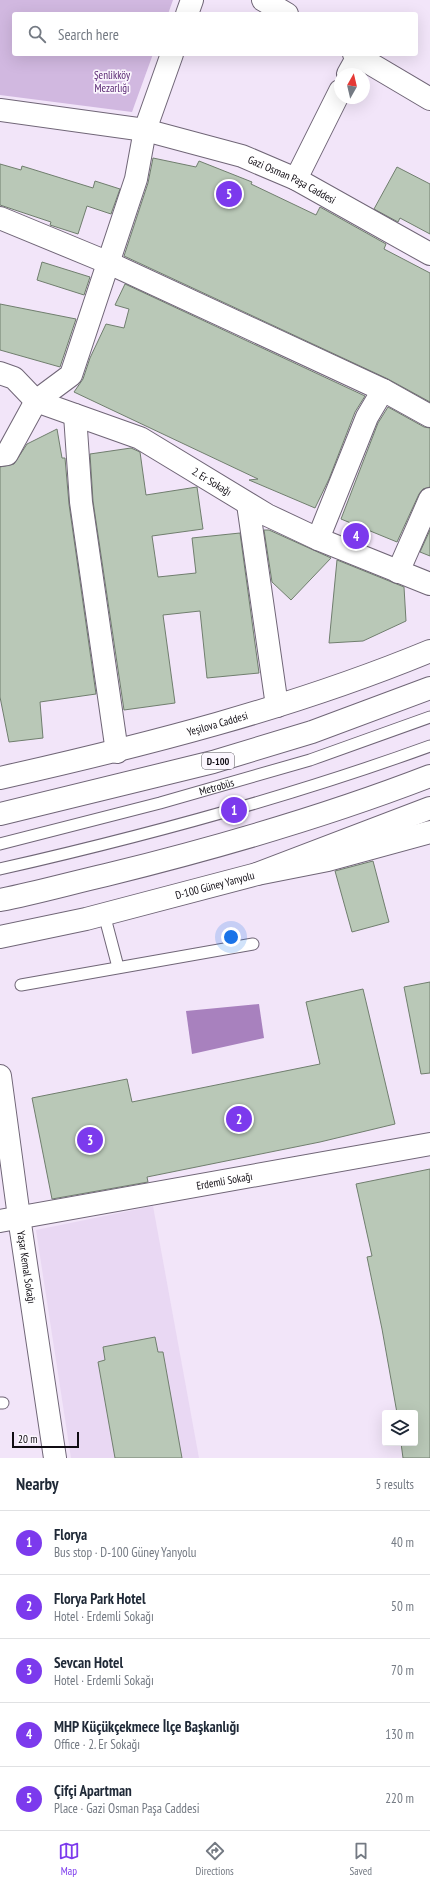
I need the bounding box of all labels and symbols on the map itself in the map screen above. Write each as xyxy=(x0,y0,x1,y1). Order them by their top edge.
park label: Şenlikköy Mezarlığı xyxy=(94,68,131,95)
north arrow xyxy=(334,68,370,104)
street label: Gazi Osman Paşa Caddesi xyxy=(246,152,338,207)
pin: 5 xyxy=(216,179,242,209)
street label: 2. Er Sokağı xyxy=(189,464,234,499)
pin: 4 xyxy=(343,521,369,551)
street label: Yeşilova Caddesi xyxy=(185,708,249,739)
road number: D-100 xyxy=(202,753,234,769)
street label: Metrobüs xyxy=(197,775,236,798)
pin: 1 xyxy=(221,795,247,825)
street label: D-100 Güney Yanyolu xyxy=(174,868,256,902)
your location xyxy=(221,927,241,947)
pin: 2 xyxy=(226,1104,252,1134)
pin: 3 xyxy=(77,1125,103,1155)
street label: Erdemli Sokağı xyxy=(195,1169,254,1193)
street label: Yaşar Kemal Sokağı xyxy=(14,1230,39,1305)
scale bar xyxy=(12,1430,79,1449)

